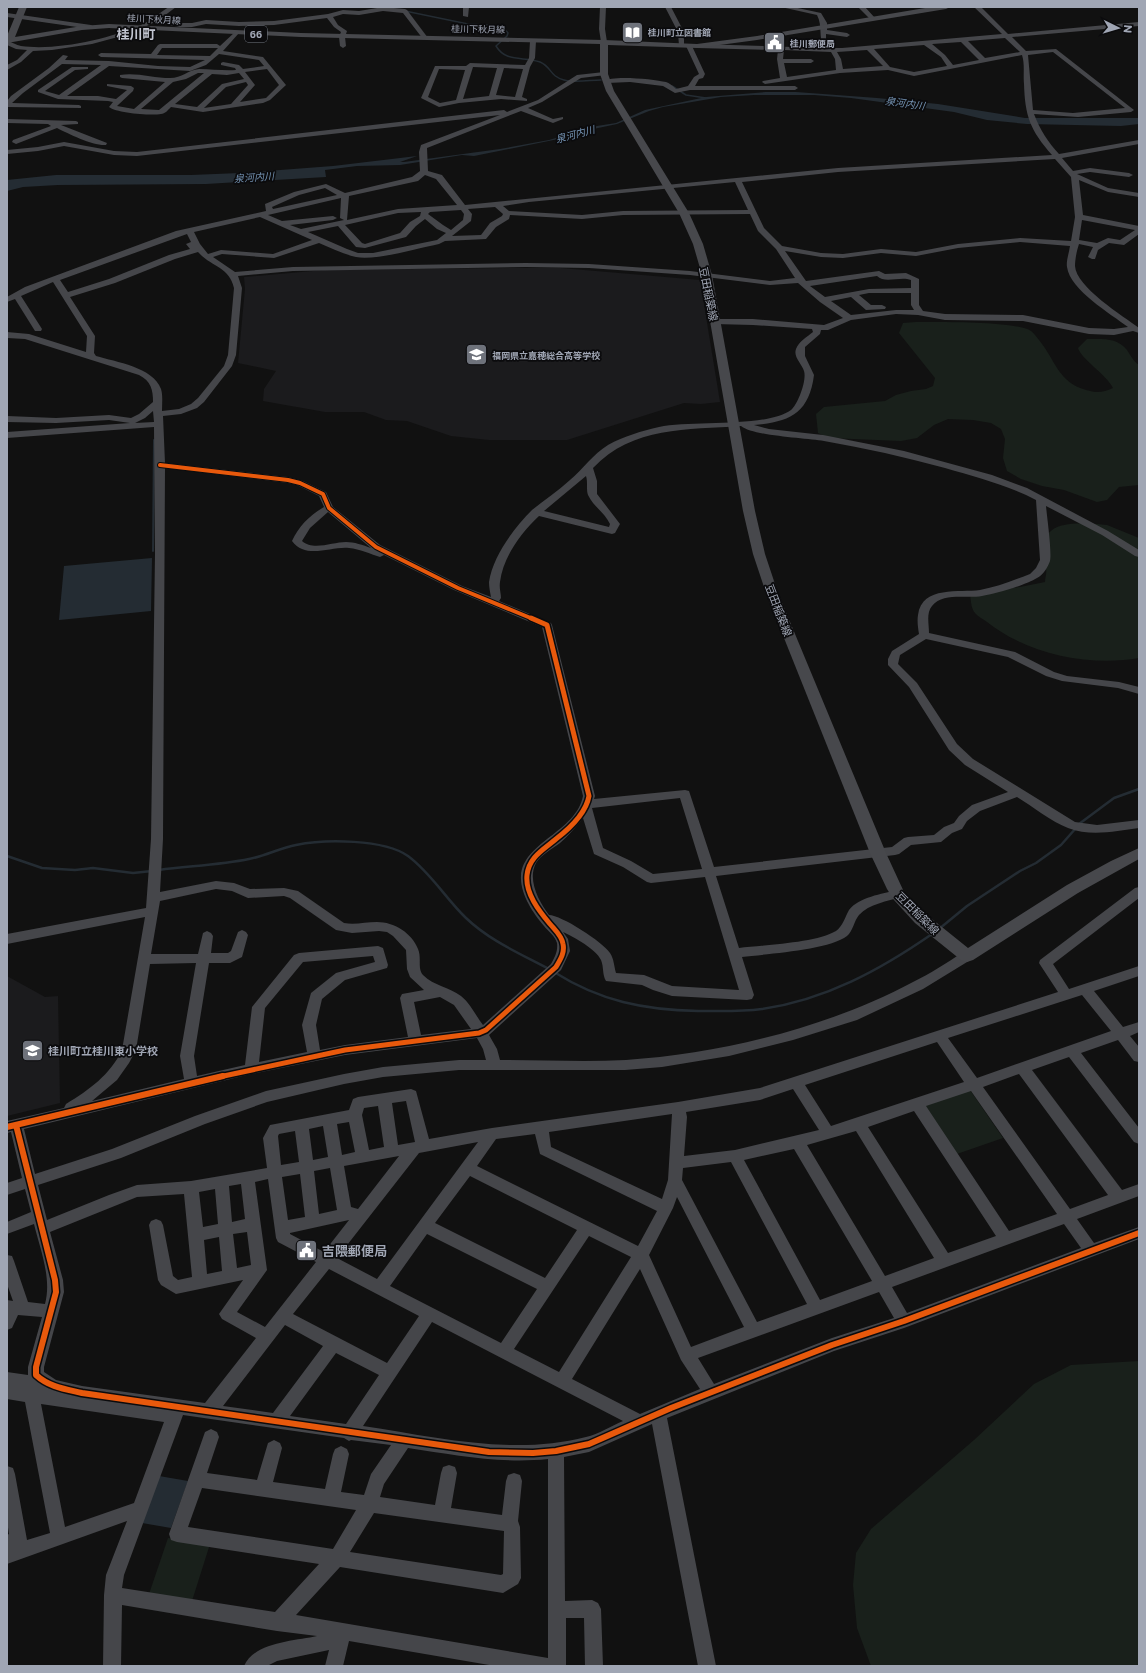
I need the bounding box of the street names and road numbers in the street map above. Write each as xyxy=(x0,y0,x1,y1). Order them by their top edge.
street label: 桂川下秋月線 xyxy=(127,12,182,26)
street label: 桂川下秋月線 xyxy=(451,23,506,35)
road number: 66 xyxy=(245,26,267,42)
street label: 豆田稲築線 xyxy=(697,266,721,322)
street label: 豆田稲築線 xyxy=(763,582,795,638)
street label: 豆田稲築線 xyxy=(894,889,942,937)

